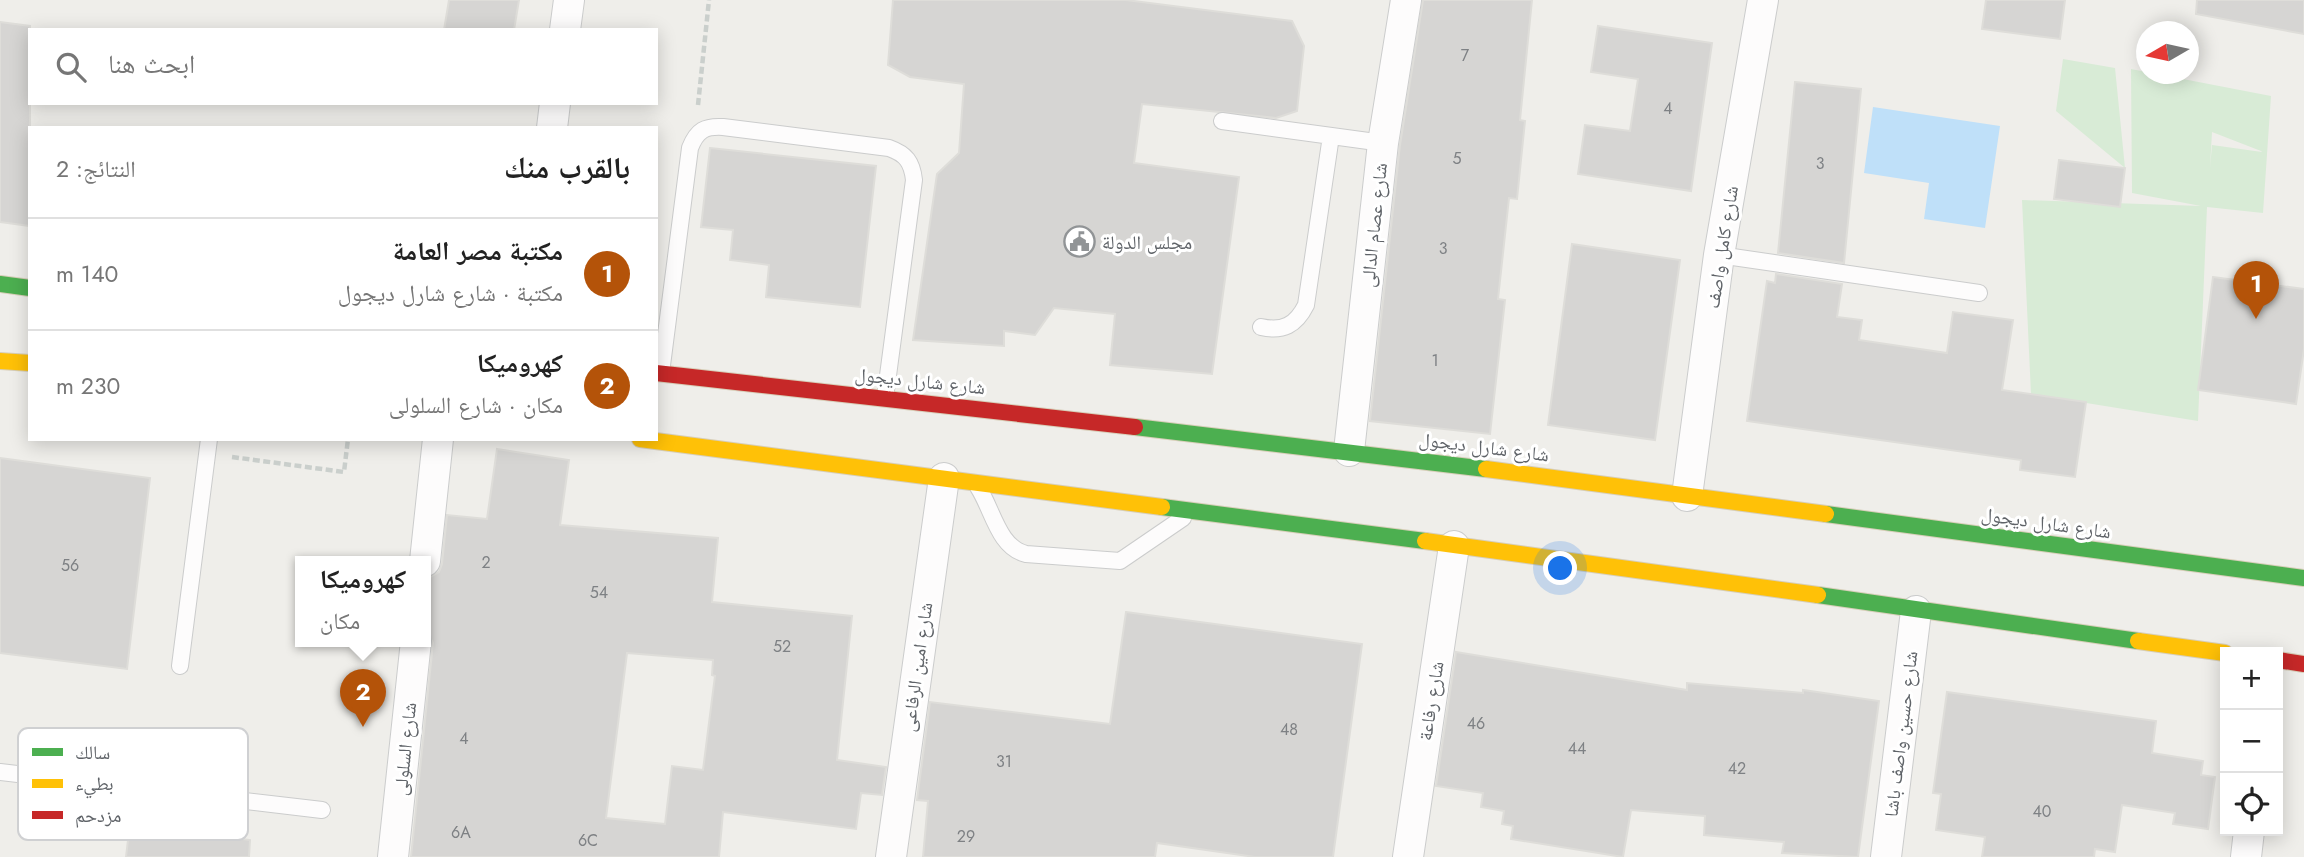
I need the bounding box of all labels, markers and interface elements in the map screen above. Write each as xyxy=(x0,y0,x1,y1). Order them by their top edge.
north arrow xyxy=(2136,21,2199,84)
search box xyxy=(28,28,658,105)
house number: 7 xyxy=(1461,44,1470,67)
text: ابحث هنا xyxy=(108,45,195,83)
icon: search xyxy=(52,48,90,86)
house number: 4 xyxy=(1663,97,1673,120)
text: بالقرب منك xyxy=(504,146,630,189)
house number: 5 xyxy=(1452,147,1462,170)
text: النتائج: 2 xyxy=(56,152,136,186)
house number: 3 xyxy=(1816,152,1825,175)
street label: شارع عصام الدالى xyxy=(1354,161,1394,289)
street label: شارع كامل واصف xyxy=(1699,184,1745,310)
public building icon: مجلس الدولة xyxy=(1062,225,1096,259)
place label: مجلس الدولة xyxy=(1102,229,1192,256)
text: مكتبة مصر العامة xyxy=(393,232,563,270)
house number: 3 xyxy=(1439,237,1448,260)
text: 140 m xyxy=(56,257,118,291)
text: 1 xyxy=(601,257,613,291)
pin: 1 xyxy=(2233,261,2279,319)
text: مكتبة · شارع شارل ديجول xyxy=(338,276,563,310)
text: كهروميكا xyxy=(477,344,563,382)
house number: 1 xyxy=(1431,349,1439,372)
street label: شارع شارل ديجول xyxy=(854,361,986,401)
text: 230 m xyxy=(56,369,120,403)
text: 2 xyxy=(599,369,615,403)
text: مكان · شارع السلولى xyxy=(389,388,563,422)
street label: شارع شارل ديجول xyxy=(1417,426,1551,468)
street label: شارع شارل ديجول xyxy=(1979,501,2113,545)
house number: 2 xyxy=(481,551,491,574)
your location xyxy=(1543,551,1577,585)
house number: 56 xyxy=(61,554,79,577)
popup xyxy=(295,556,431,647)
text: كهروميكا xyxy=(320,560,406,598)
house number: 54 xyxy=(590,581,608,604)
street label: شارع امين الرفاعى xyxy=(895,601,939,733)
text: مكان xyxy=(320,604,360,638)
house number: 52 xyxy=(773,635,791,658)
map controls xyxy=(2220,647,2283,836)
button: + xyxy=(2220,647,2283,710)
street label: شارع حسين واصف باشا xyxy=(1877,649,1925,819)
street label: شارع رفاعة xyxy=(1411,659,1451,743)
pin: 2 xyxy=(340,669,386,727)
street label: شارع السلولى xyxy=(387,701,423,797)
button: − xyxy=(2220,710,2283,773)
house number: 46 xyxy=(1467,712,1485,735)
house number: 48 xyxy=(1280,718,1298,741)
house number: 4 xyxy=(459,727,469,750)
legend xyxy=(18,728,248,840)
house number: 44 xyxy=(1568,737,1586,760)
text: سالك xyxy=(75,739,110,766)
house number: 31 xyxy=(996,750,1012,773)
house number: 42 xyxy=(1728,757,1746,780)
text: بطيء xyxy=(75,770,114,799)
button: locate xyxy=(2220,773,2283,836)
house number: 40 xyxy=(2033,800,2051,823)
text: مزدحم xyxy=(75,802,121,829)
house number: 6A xyxy=(451,821,471,844)
house number: 29 xyxy=(957,825,975,848)
house number: 6C xyxy=(578,829,598,852)

